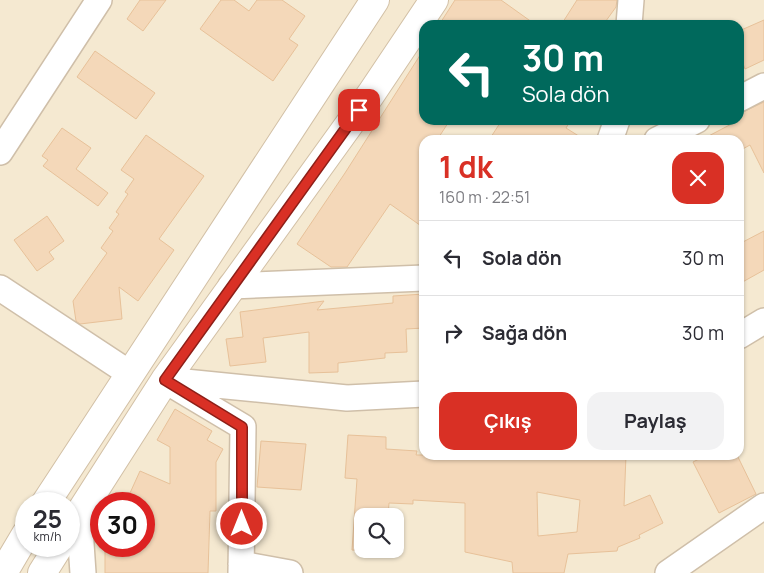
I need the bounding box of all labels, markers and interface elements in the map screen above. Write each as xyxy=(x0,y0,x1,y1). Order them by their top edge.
text: 30 m xyxy=(522,34,604,82)
icon: left xyxy=(439,40,504,105)
text: Sola dön xyxy=(522,79,609,109)
pin xyxy=(338,89,380,131)
icon: arrive xyxy=(345,96,373,124)
text: 1 dk xyxy=(439,146,493,187)
button: close xyxy=(672,152,724,204)
text: 160 m · 22:51 xyxy=(439,186,530,208)
icon: left xyxy=(439,244,467,272)
text: Sola dön xyxy=(482,245,562,271)
text: 30 m xyxy=(682,245,724,271)
icon: right xyxy=(439,319,467,347)
text: Sağa dön xyxy=(482,320,567,346)
text: 30 m xyxy=(682,320,724,346)
button: Çıkış xyxy=(439,392,577,450)
button: Paylaş xyxy=(587,392,724,450)
speed limit sign: 30 xyxy=(90,492,155,557)
position arrow xyxy=(215,497,267,549)
text: 25 xyxy=(33,501,62,536)
map controls xyxy=(354,508,404,558)
button: search xyxy=(354,508,404,558)
text: km/h xyxy=(34,528,61,545)

